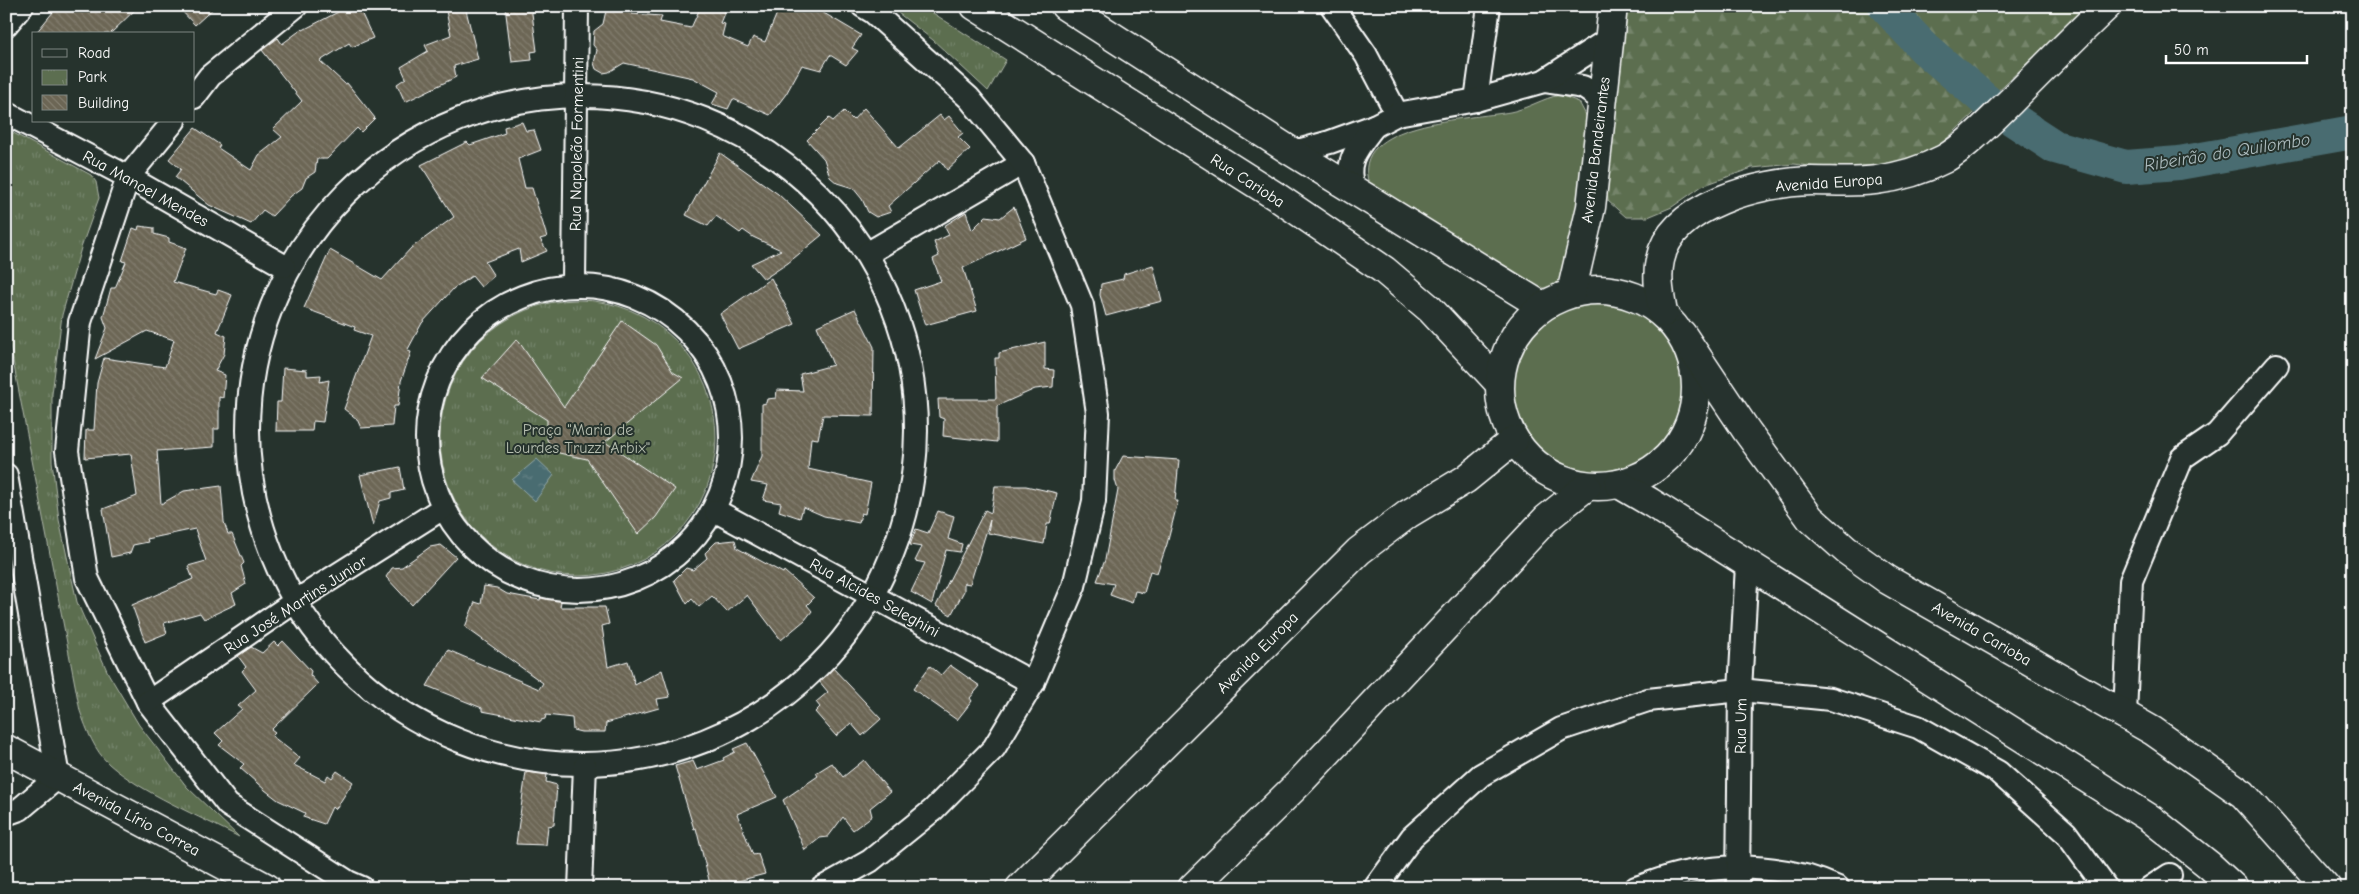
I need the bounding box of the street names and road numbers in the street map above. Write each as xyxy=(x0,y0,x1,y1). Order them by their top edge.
street label: Rua Napoleão Formentini xyxy=(566,57,588,231)
street label: Avenida Bandeirantes xyxy=(1578,76,1614,224)
street label: Rua Manoel Mendes xyxy=(80,147,212,231)
street label: Rua Carioba xyxy=(1207,150,1288,211)
street label: Avenida Europa xyxy=(1775,170,1883,196)
street label: Rua José Martins Junior xyxy=(221,552,371,658)
street label: Rua Alcides Seleghini xyxy=(807,555,943,641)
street label: Avenida Carioba xyxy=(1929,598,2034,670)
street label: Avenida Europa xyxy=(1213,608,1302,697)
street label: Rua Um xyxy=(1732,698,1750,754)
street label: Avenida Lírio Correa xyxy=(70,778,203,860)

